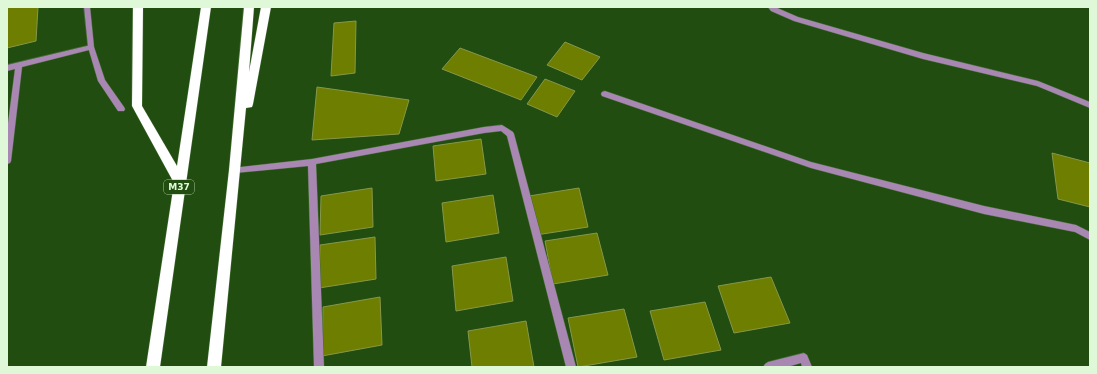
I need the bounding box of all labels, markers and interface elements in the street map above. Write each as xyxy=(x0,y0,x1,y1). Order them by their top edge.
road number: M37 xyxy=(164,180,194,194)

